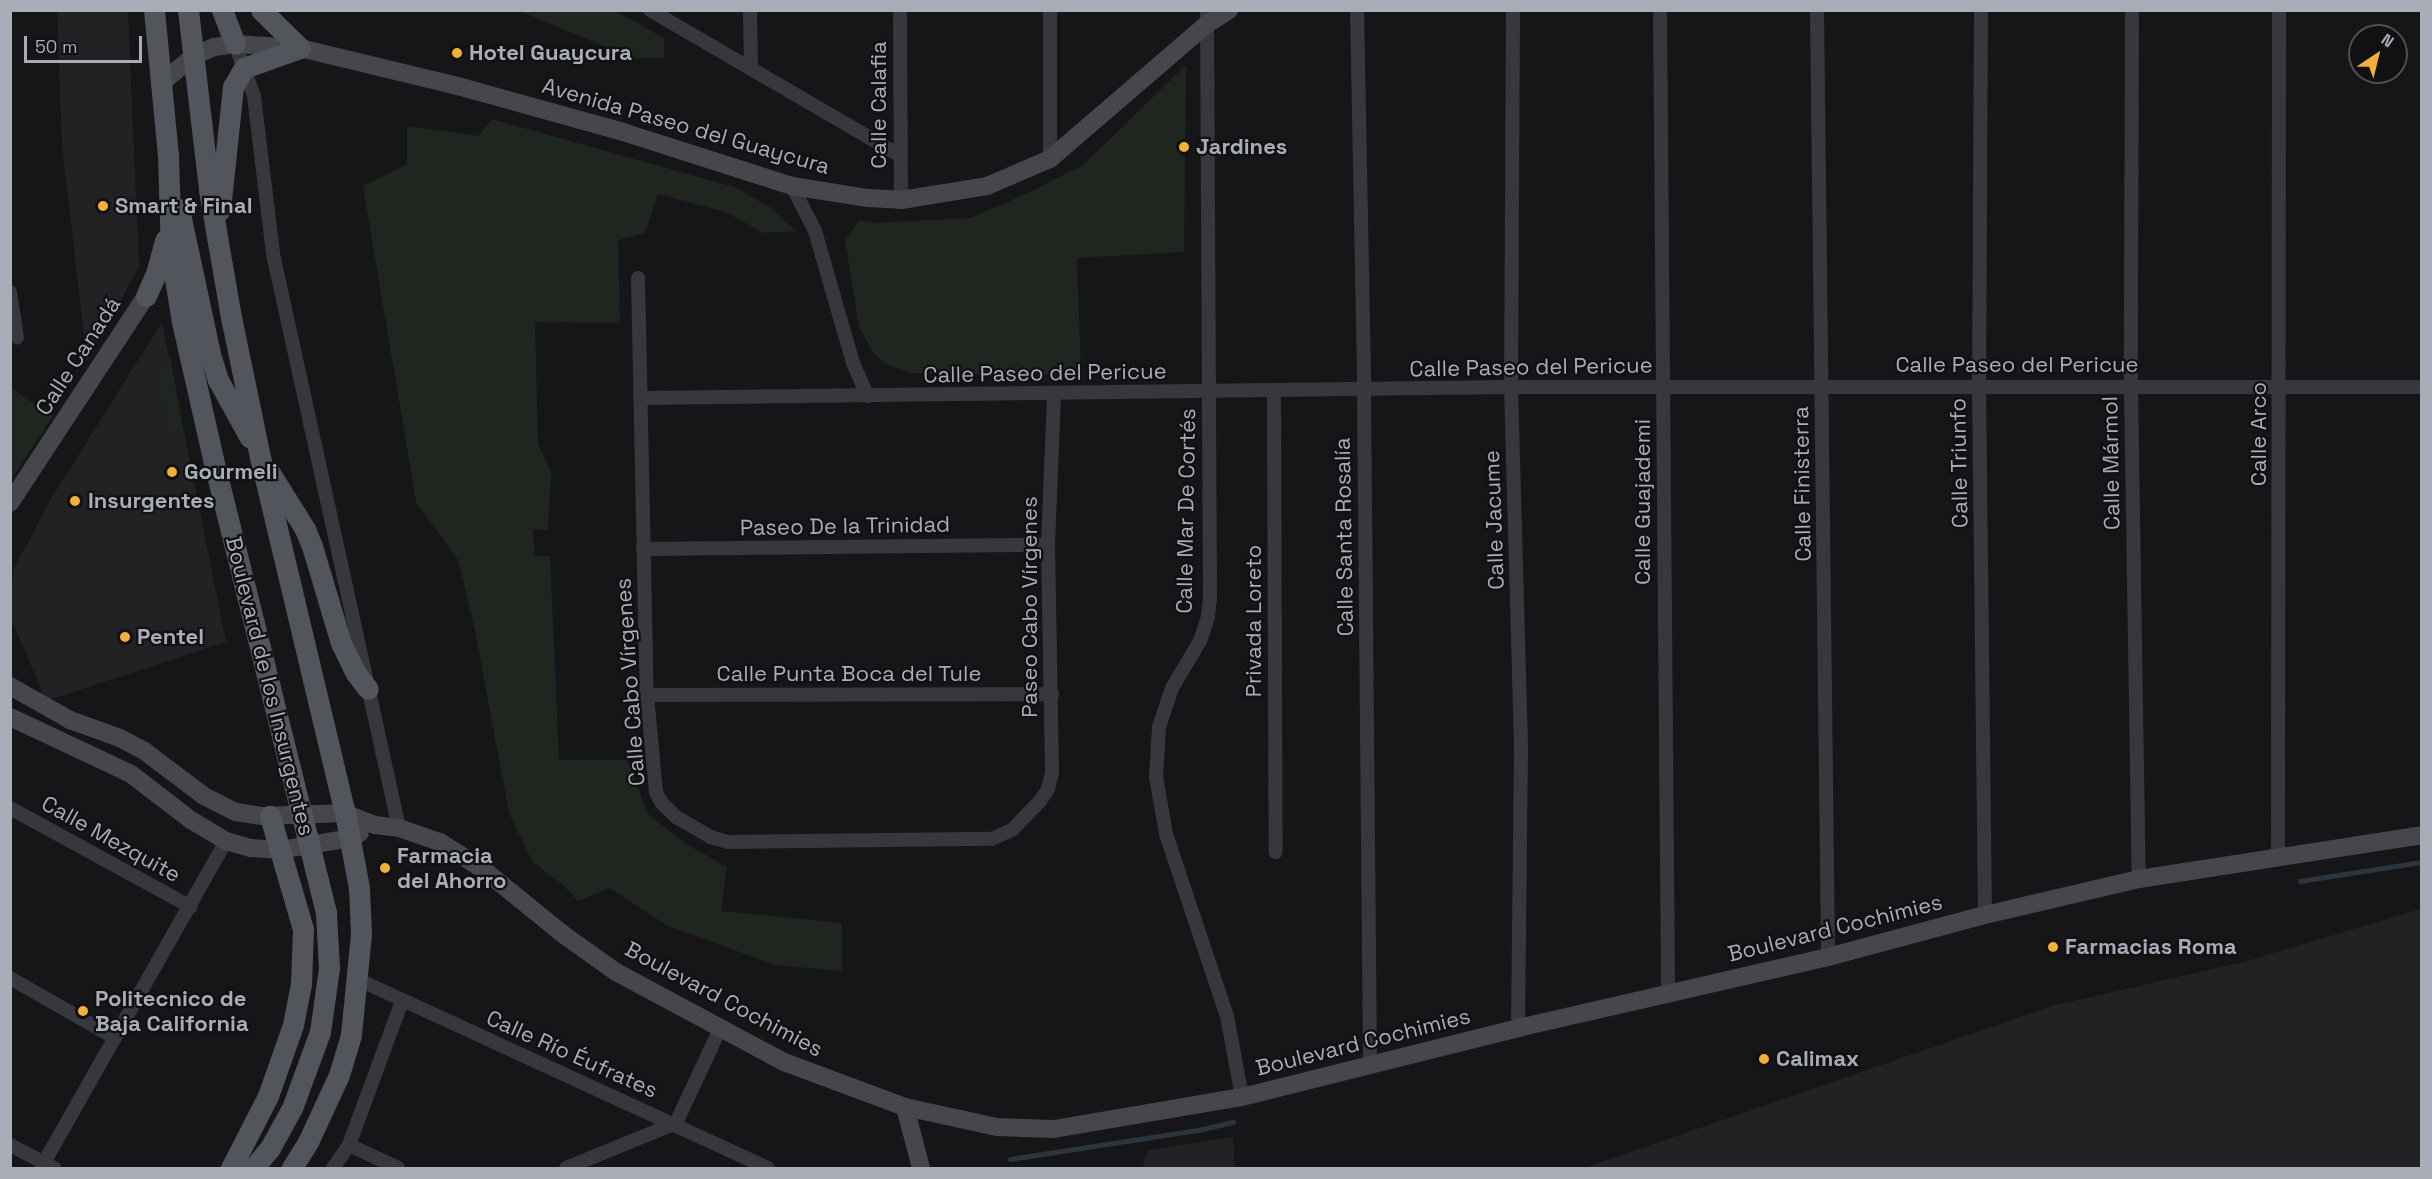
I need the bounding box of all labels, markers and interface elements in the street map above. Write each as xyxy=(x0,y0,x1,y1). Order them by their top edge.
scale bar xyxy=(27,24,146,62)
north arrow xyxy=(2348,24,2408,84)
text: N xyxy=(2377,29,2398,52)
text: 50 m xyxy=(35,35,77,58)
place label: Hotel Guaycura xyxy=(469,40,632,66)
street label: Calle Calafia xyxy=(866,41,892,169)
marker: Hotel Guaycura xyxy=(450,46,464,60)
street label: Avenida Paseo del Guaycura xyxy=(539,72,833,180)
place label: Jardines xyxy=(1196,134,1287,160)
marker: Jardines xyxy=(1177,140,1191,154)
place label: Smart & Final xyxy=(115,193,252,219)
marker: Smart & Final xyxy=(96,199,110,213)
street label: Calle Canadá xyxy=(30,292,126,420)
street label: Calle Paseo del Pericue xyxy=(1409,352,1653,382)
street label: Calle Paseo del Pericue xyxy=(1895,352,2139,378)
street label: Calle Paseo del Pericue xyxy=(923,358,1167,388)
street label: Calle Arco xyxy=(2246,382,2272,486)
street label: Calle Mármol xyxy=(2097,396,2125,530)
street label: Calle Triunfo xyxy=(1945,397,1973,529)
street label: Calle Finisterra xyxy=(1787,406,1817,562)
street label: Calle Mar De Cortés xyxy=(1171,408,1201,614)
street label: Calle Guajademi xyxy=(1630,419,1656,585)
street label: Calle Santa Rosalía xyxy=(1329,437,1359,637)
street label: Calle Jacume xyxy=(1478,450,1510,590)
place label: Gourmeli xyxy=(184,459,277,485)
marker: Gourmeli xyxy=(165,465,179,479)
place label: Insurgentes xyxy=(88,488,215,514)
marker: Insurgentes xyxy=(66,492,84,510)
street label: Paseo Cabo Vírgenes xyxy=(1017,496,1043,718)
street label: Paseo De la Trinidad xyxy=(739,511,951,541)
street label: Boulevard de los Insurgentes xyxy=(220,534,320,838)
street label: Privada Loreto xyxy=(1241,545,1267,697)
street label: Calle Cabo Vírgenes xyxy=(610,577,650,787)
place label: Pentel xyxy=(137,624,204,650)
marker: Pentel xyxy=(118,630,132,644)
street label: Calle Punta Boca del Tule xyxy=(716,661,982,687)
street label: Calle Mezquite xyxy=(37,790,185,888)
place label: Farmacia del Ahorro xyxy=(397,842,507,894)
marker: Farmacia del Ahorro xyxy=(378,861,392,875)
street label: Boulevard Cochimies xyxy=(1725,889,1945,967)
place label: Farmacias Roma xyxy=(2065,934,2237,960)
street label: Boulevard Cochimies xyxy=(621,936,827,1062)
marker: Farmacias Roma xyxy=(2046,940,2060,954)
place label: Politecnico de Baja California xyxy=(95,985,249,1036)
street label: Boulevard Cochimies xyxy=(1253,1003,1473,1081)
marker: Politecnico de Baja California xyxy=(76,1004,90,1018)
street label: Calle Río Éufrates xyxy=(482,1004,662,1104)
place label: Calimax xyxy=(1776,1046,1859,1072)
marker: Calimax xyxy=(1757,1052,1771,1066)

